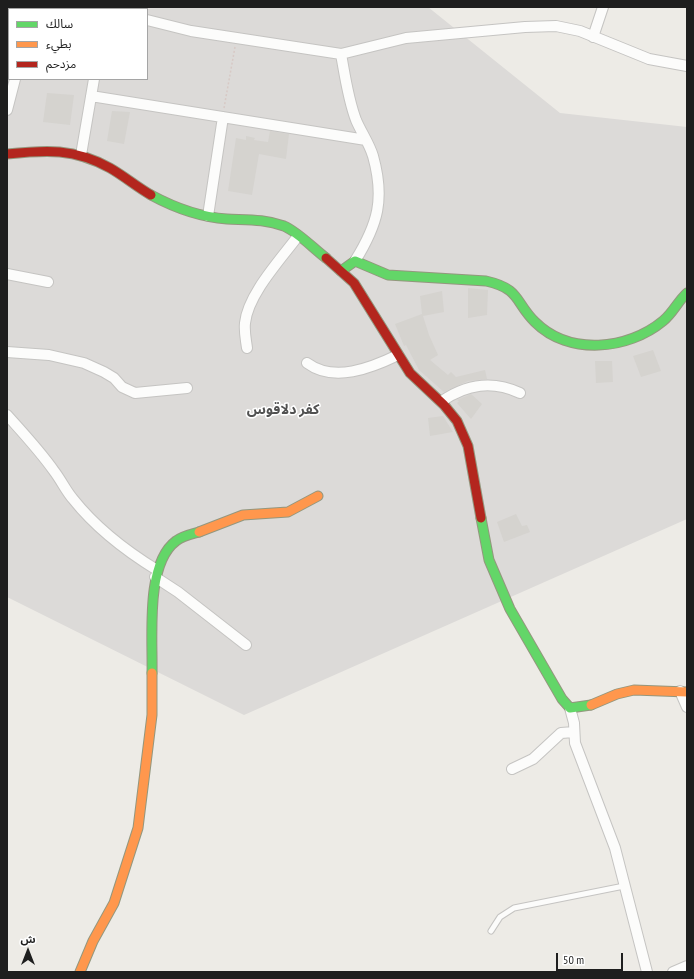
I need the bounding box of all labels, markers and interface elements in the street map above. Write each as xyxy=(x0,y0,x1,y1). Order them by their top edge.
legend xyxy=(8,8,148,80)
text: سالك xyxy=(46,16,73,31)
text: بطيء xyxy=(46,36,72,51)
text: مزدحم xyxy=(46,56,76,71)
district label: كفر دلاقوس xyxy=(247,402,319,418)
north arrow xyxy=(8,931,48,971)
text: ش xyxy=(20,932,36,946)
scale bar xyxy=(558,945,625,971)
text: 50 m xyxy=(563,952,584,967)

